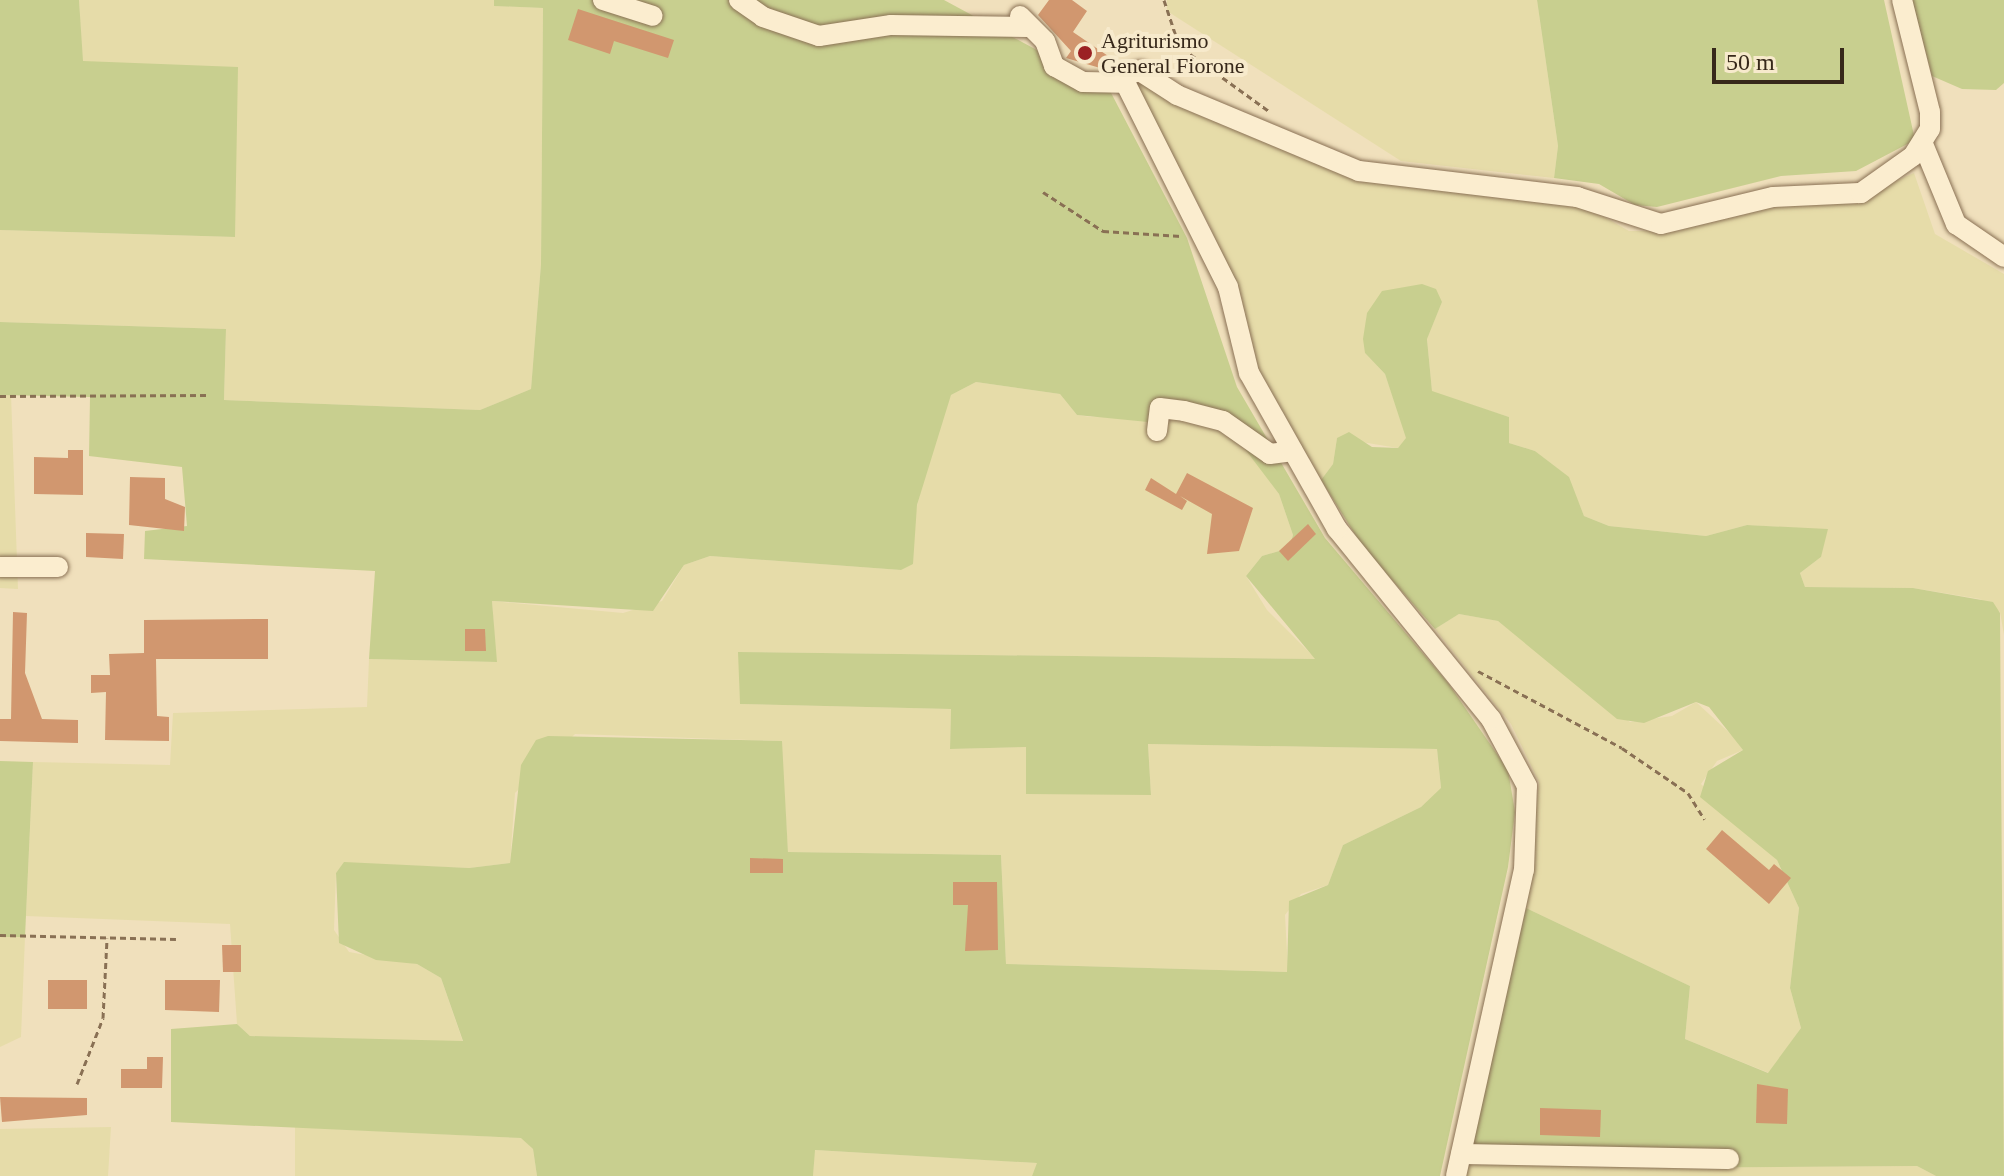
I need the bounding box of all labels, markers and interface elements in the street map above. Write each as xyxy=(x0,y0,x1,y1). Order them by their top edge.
place label: Agriturismo General Fiorone xyxy=(1101,27,1245,78)
scale bar xyxy=(1716,32,1848,82)
marker: Agriturismo General Fiorone xyxy=(1076,44,1094,62)
text: 50 m xyxy=(1726,49,1775,75)

